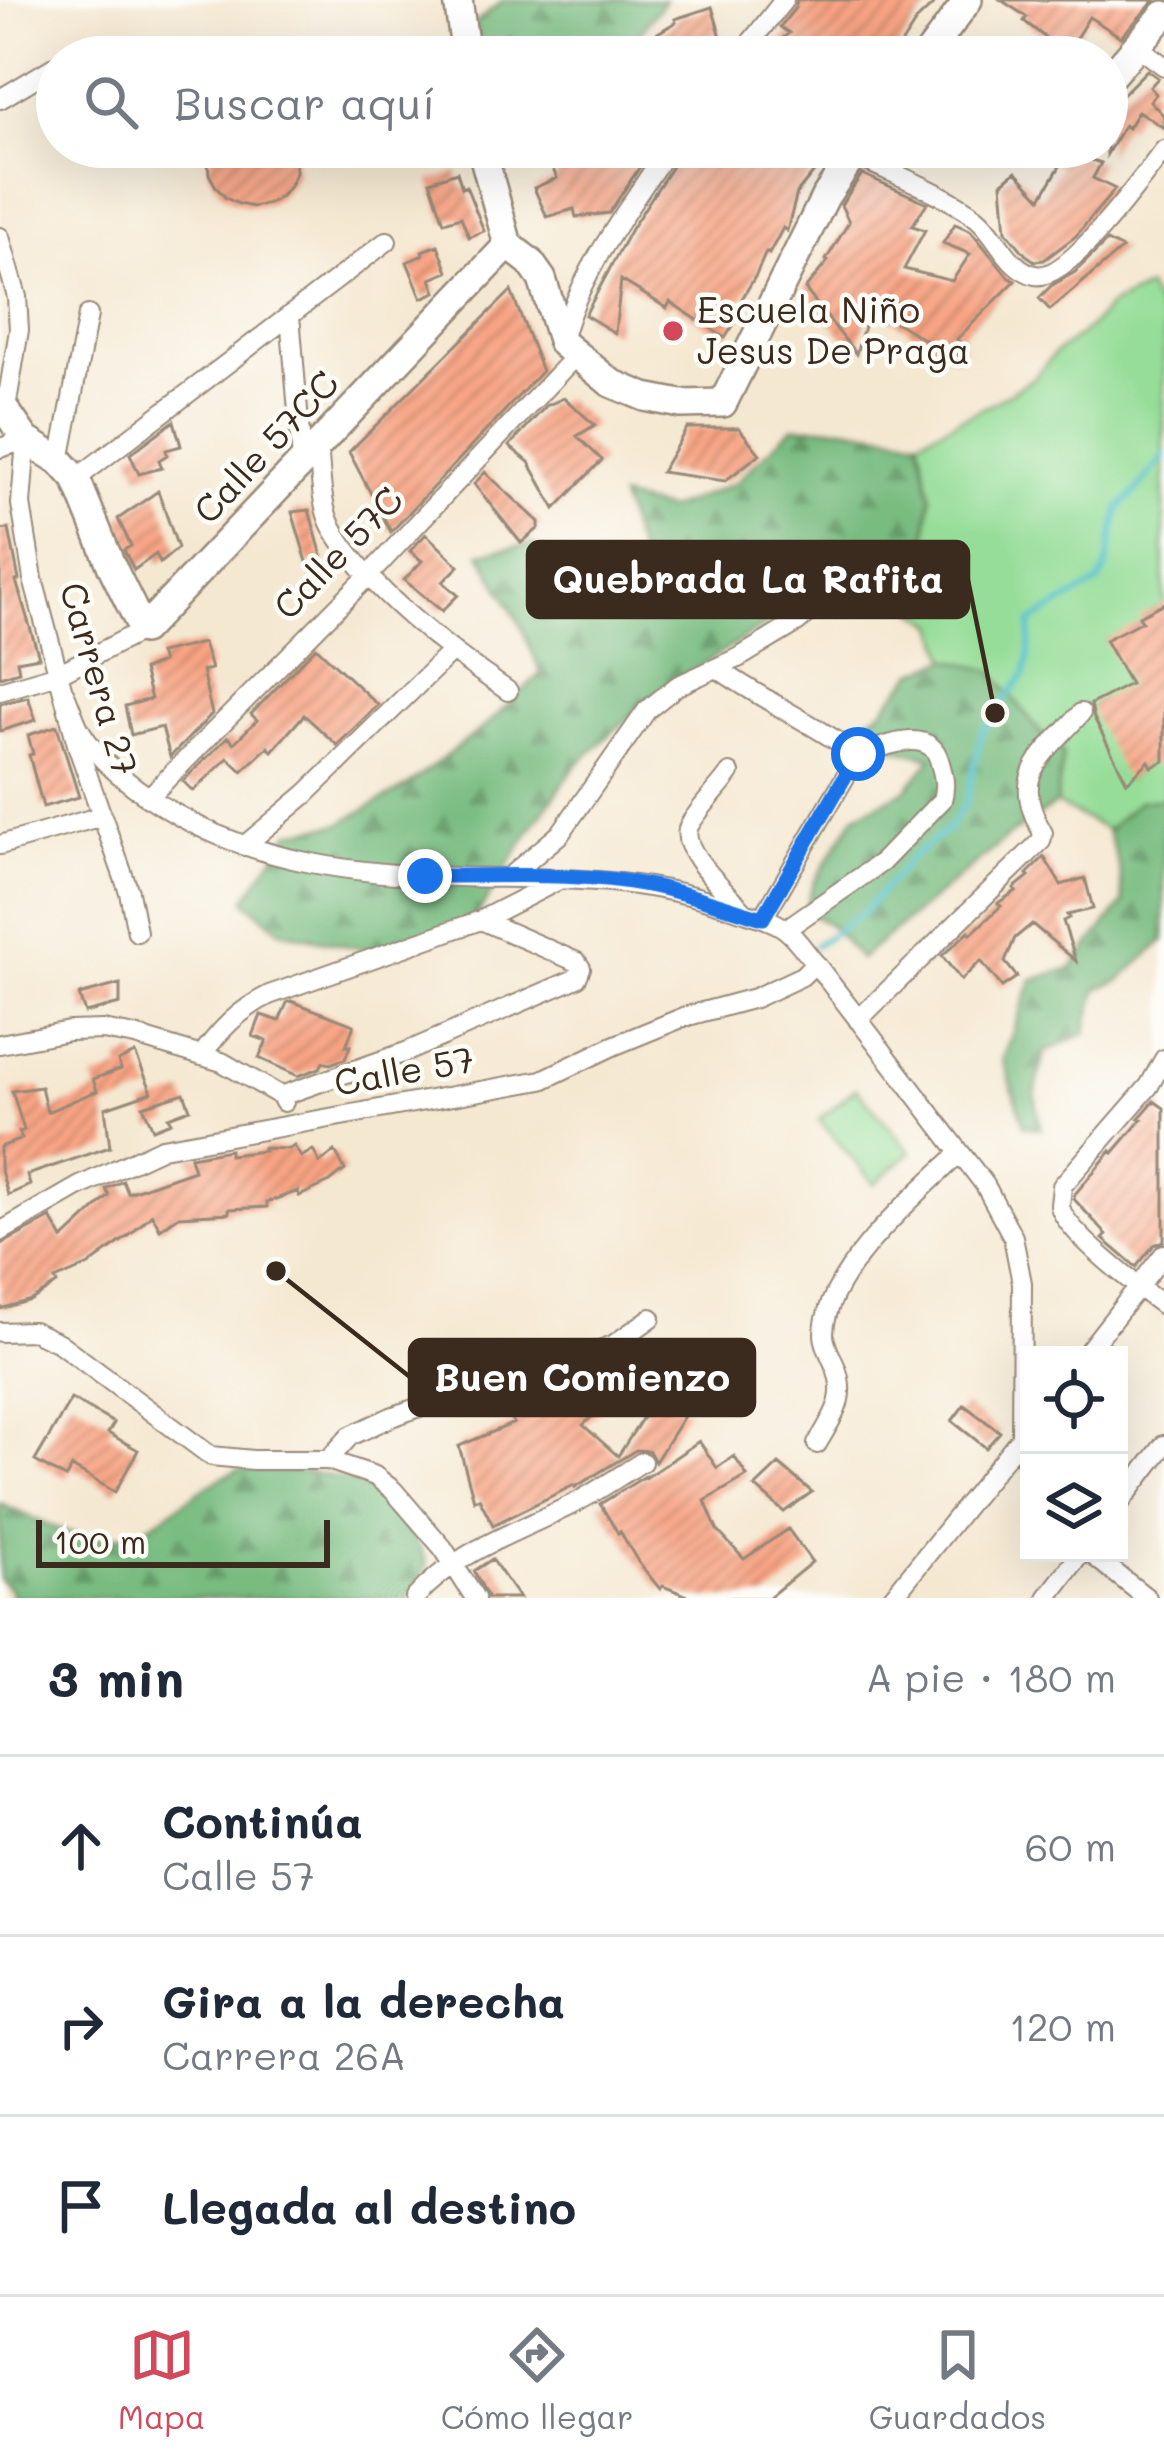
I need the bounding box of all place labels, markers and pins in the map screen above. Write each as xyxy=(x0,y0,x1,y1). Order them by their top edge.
place label: Escuela Niño Jesus De Praga xyxy=(697,285,970,373)
marker: Escuela Niño Jesus De Praga xyxy=(660,318,686,344)
callout: Quebrada La Rafita xyxy=(528,542,968,617)
callout: Buen Comienzo xyxy=(410,1340,754,1415)

